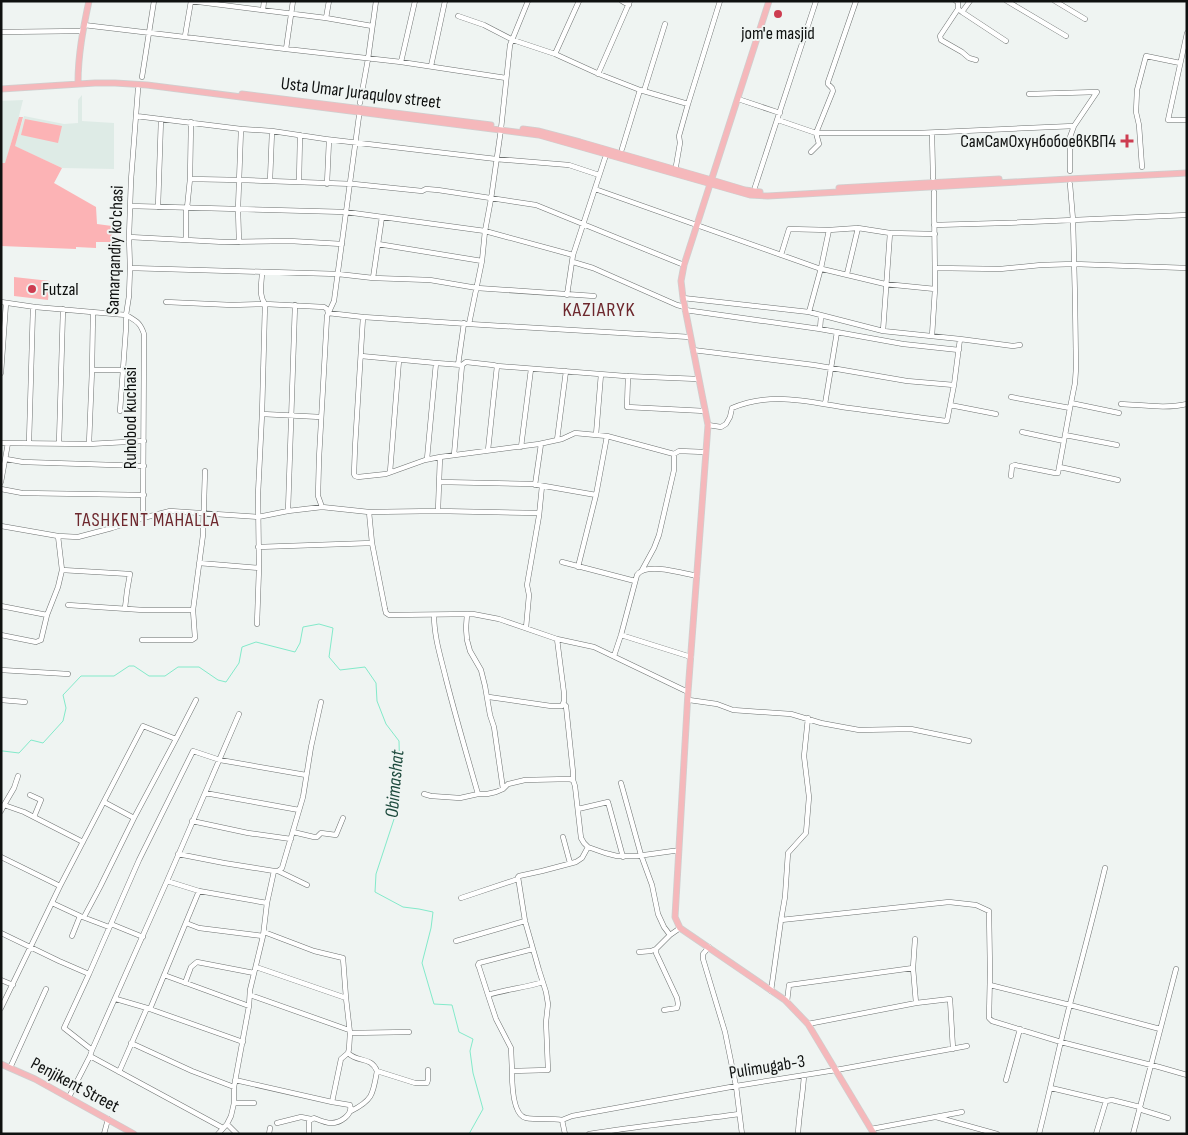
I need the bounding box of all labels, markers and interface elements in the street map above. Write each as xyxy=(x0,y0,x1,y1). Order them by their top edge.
marker: jom'e masjid xyxy=(772,8,784,20)
place label: jom'e masjid xyxy=(740,23,815,44)
street label: Usta Umar Juraqulov street xyxy=(280,73,443,113)
place label: СамСамОхунбобоевКВП4 xyxy=(960,131,1116,152)
marker: СамСамОхунбобоевКВП4 xyxy=(1120,134,1134,148)
street label: Samarqandiy ko'chasi xyxy=(102,185,128,315)
place label: Futzal xyxy=(42,279,79,300)
marker: Futzal xyxy=(26,283,38,295)
district label: KAZIARYK xyxy=(562,298,636,322)
street label: Ruhobod kuchasi xyxy=(120,367,141,469)
district label: TASHKENT MAHALLA xyxy=(74,509,220,532)
water label: Obimashat xyxy=(381,748,410,819)
street label: Pulimugab-3 xyxy=(727,1051,807,1083)
street label: Penjikent Street xyxy=(27,1053,123,1117)

